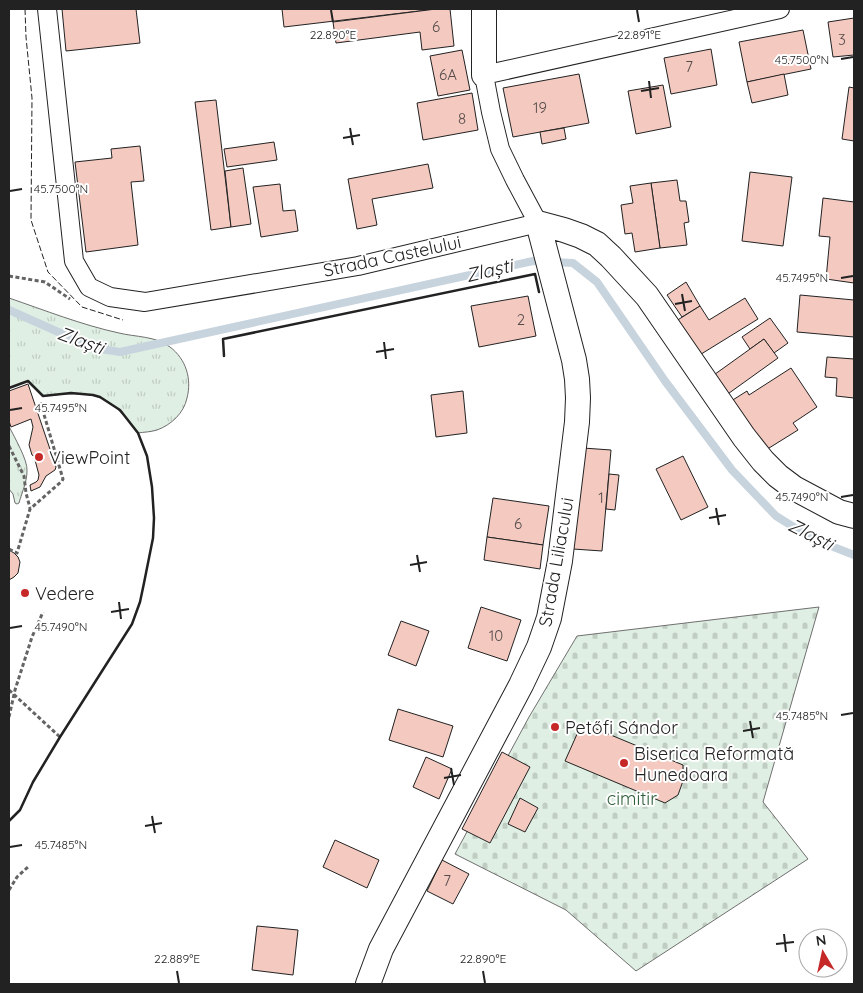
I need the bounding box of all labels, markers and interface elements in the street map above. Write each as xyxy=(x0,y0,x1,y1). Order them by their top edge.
house number: 6 xyxy=(432,17,440,36)
text: 22.890°E xyxy=(310,27,356,42)
text: 22.891°E xyxy=(617,27,661,42)
house number: 3 xyxy=(838,30,846,49)
text: 45.7500°N xyxy=(775,52,829,67)
house number: 7 xyxy=(685,57,693,76)
house number: 6A xyxy=(439,65,457,84)
house number: 19 xyxy=(533,98,547,117)
house number: 8 xyxy=(458,109,466,128)
text: 45.7500°N xyxy=(34,181,88,196)
street label: Strada Castelului xyxy=(321,230,463,282)
water label: Zlaști xyxy=(463,253,517,287)
text: 45.7495°N xyxy=(776,270,828,285)
house number: 2 xyxy=(517,310,525,329)
water label: Zlaști xyxy=(55,321,109,360)
text: 45.7495°N xyxy=(35,400,87,415)
place label: ViewPoint xyxy=(49,446,130,469)
marker: ViewPoint xyxy=(33,451,45,463)
house number: 1 xyxy=(598,488,604,507)
text: 45.7490°N xyxy=(775,489,829,504)
street label: Strada Liliacului xyxy=(533,496,579,628)
water label: Zlaști xyxy=(784,513,839,556)
house number: 6 xyxy=(514,514,522,533)
place label: Vedere xyxy=(35,582,95,605)
marker: Vedere xyxy=(19,587,31,599)
text: 45.7490°N xyxy=(34,619,88,634)
house number: 10 xyxy=(489,626,503,645)
text: 45.7485°N xyxy=(776,708,828,723)
place label: Petőfi Sándor xyxy=(565,716,678,739)
marker: Petőfi Sándor xyxy=(549,721,561,733)
place label: Biserica Reformată Hunedoara xyxy=(634,742,794,786)
marker: Biserica Reformată Hunedoara xyxy=(618,757,630,769)
park label: cimitir xyxy=(607,787,657,810)
text: 45.7485°N xyxy=(35,837,87,852)
house number: 7 xyxy=(443,871,451,890)
north arrow xyxy=(798,928,848,978)
text: N xyxy=(814,930,827,950)
text: 22.889°E xyxy=(154,951,200,966)
text: 22.890°E xyxy=(460,951,506,966)

